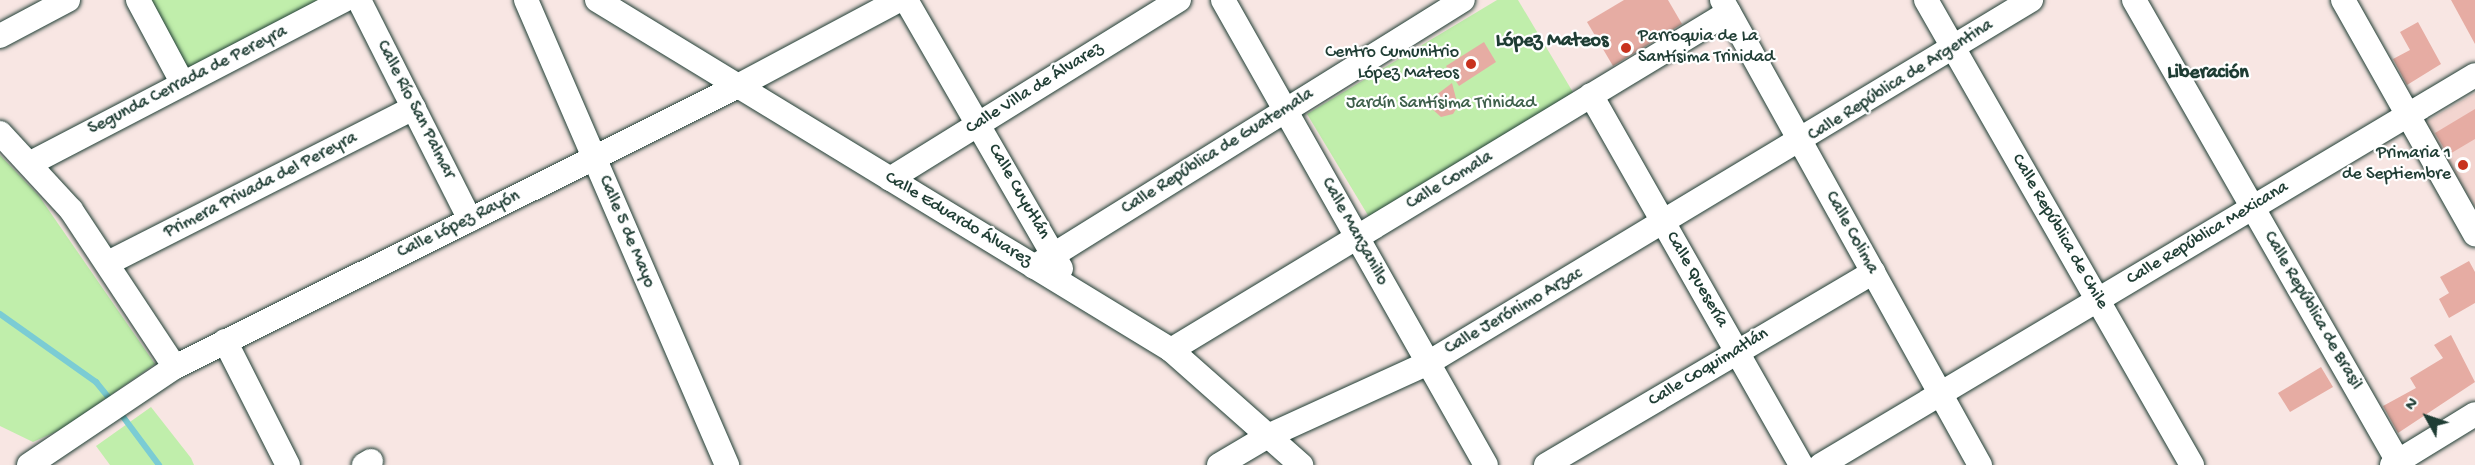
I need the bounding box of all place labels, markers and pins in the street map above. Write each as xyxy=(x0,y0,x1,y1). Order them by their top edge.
place label: Parroquia de La Santísima Trinidad xyxy=(1638,27,1774,70)
marker: Parroquia de La Santísima Trinidad xyxy=(1619,41,1633,55)
place label: Centro Cumunitrio López Mateos xyxy=(1325,43,1459,86)
marker: Centro Cumunitrio López Mateos xyxy=(1464,57,1478,71)
place label: Primaria 1 de Septiembre xyxy=(2342,144,2451,186)
marker: Primaria 1 de Septiembre xyxy=(2456,158,2470,172)

